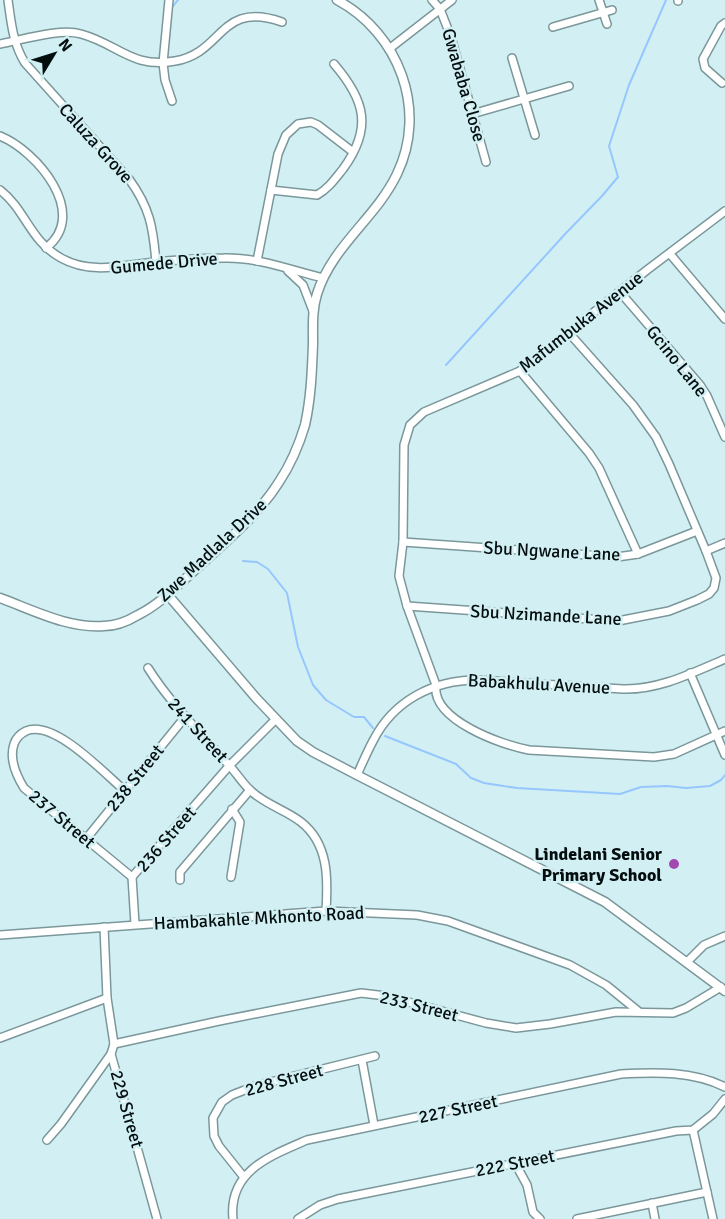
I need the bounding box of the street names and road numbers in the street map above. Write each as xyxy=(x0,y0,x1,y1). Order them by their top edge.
street label: Gwababa Close xyxy=(437,26,491,144)
street label: Caluza Grove xyxy=(54,99,138,187)
street label: Gumede Drive xyxy=(109,247,219,279)
street label: Mafumbuka Avenue xyxy=(514,267,648,377)
street label: Gcino Lane xyxy=(642,321,712,401)
street label: Zwe Madlala Drive xyxy=(153,494,271,606)
street label: Sbu Ngwane Lane xyxy=(483,536,621,566)
street label: Sbu Nzimande Lane xyxy=(470,600,622,630)
street label: Babakhulu Avenue xyxy=(467,669,611,699)
street label: 241 Street xyxy=(163,693,233,767)
street label: 238 Street xyxy=(101,740,169,816)
street label: 237 Street xyxy=(24,785,100,853)
street label: 236 Street xyxy=(131,802,201,876)
street label: Hambakahle Mkhonto Road xyxy=(153,901,365,935)
street label: 233 Street xyxy=(378,986,460,1026)
street label: 228 Street xyxy=(243,1059,325,1101)
street label: 229 Street xyxy=(105,1068,149,1150)
street label: 227 Street xyxy=(417,1090,499,1128)
street label: 222 Street xyxy=(474,1145,556,1181)

